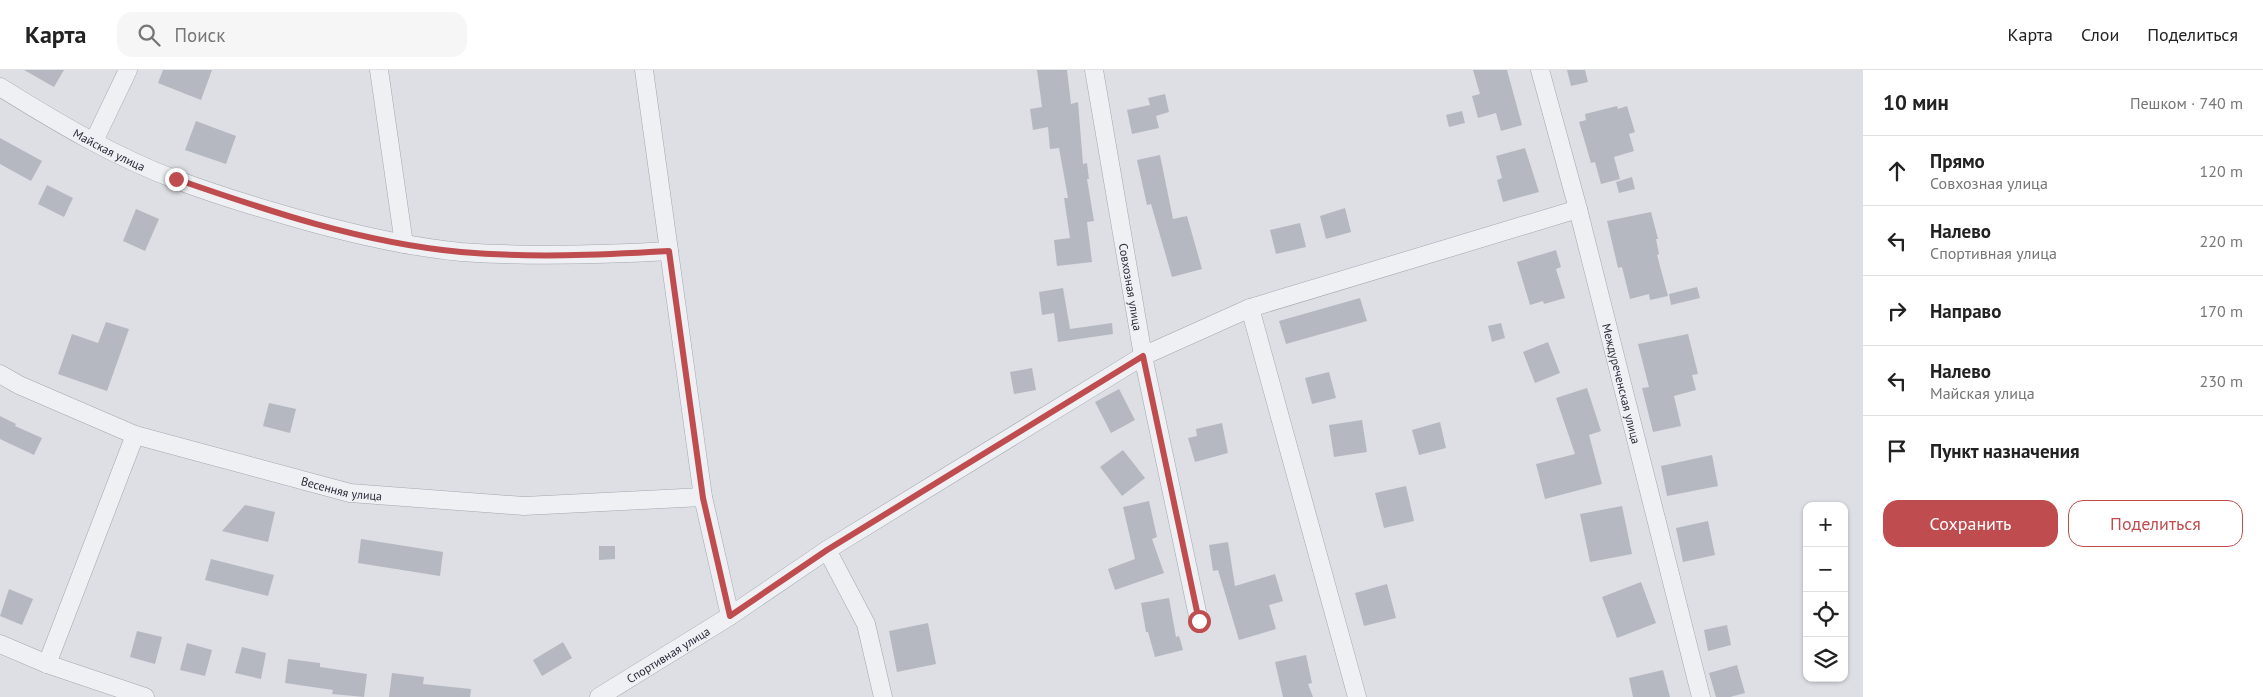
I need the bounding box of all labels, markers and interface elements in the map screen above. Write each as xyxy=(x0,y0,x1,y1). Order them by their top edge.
search box xyxy=(117,12,467,57)
text: Карта xyxy=(25,19,87,50)
icon: search xyxy=(135,21,163,49)
text: Поиск xyxy=(175,23,225,47)
text: Карта xyxy=(2008,23,2053,46)
text: Слои xyxy=(2081,23,2119,46)
text: Поделиться xyxy=(2147,23,2238,46)
text: 10 мин xyxy=(1883,89,1949,116)
text: Пешком · 740 m xyxy=(2130,93,2243,113)
street label: Майская улица xyxy=(71,125,148,174)
text: Прямо xyxy=(1930,149,1985,173)
icon: ahead xyxy=(1883,157,1911,185)
text: 120 m xyxy=(2200,161,2243,181)
route end xyxy=(165,168,188,191)
text: Совхозная улица xyxy=(1930,173,2048,193)
text: Налево xyxy=(1930,219,1991,243)
icon: left xyxy=(1883,227,1911,255)
text: 220 m xyxy=(2200,231,2243,251)
street label: Совхозная улица xyxy=(1116,242,1146,332)
text: Спортивная улица xyxy=(1930,243,2057,263)
icon: right xyxy=(1883,297,1911,325)
text: Направо xyxy=(1930,299,2001,323)
text: 170 m xyxy=(2200,301,2243,321)
street label: Междуреченская улица xyxy=(1600,322,1644,445)
text: Налево xyxy=(1930,359,1991,383)
icon: left xyxy=(1883,367,1911,395)
text: 230 m xyxy=(2200,371,2243,391)
text: Майская улица xyxy=(1930,383,2035,403)
icon: arrive xyxy=(1883,437,1911,465)
text: Пункт назначения xyxy=(1930,439,2080,463)
street label: Весенняя улица xyxy=(300,473,383,503)
button: Сохранить xyxy=(1883,500,2058,547)
button: Поделиться xyxy=(2068,500,2243,547)
map controls xyxy=(1803,502,1848,682)
button: + xyxy=(1803,502,1848,547)
button: − xyxy=(1803,547,1848,592)
button: locate xyxy=(1803,592,1848,637)
route start xyxy=(1188,610,1211,633)
street label: Спортивная улица xyxy=(623,623,712,686)
button: layers xyxy=(1803,637,1848,682)

